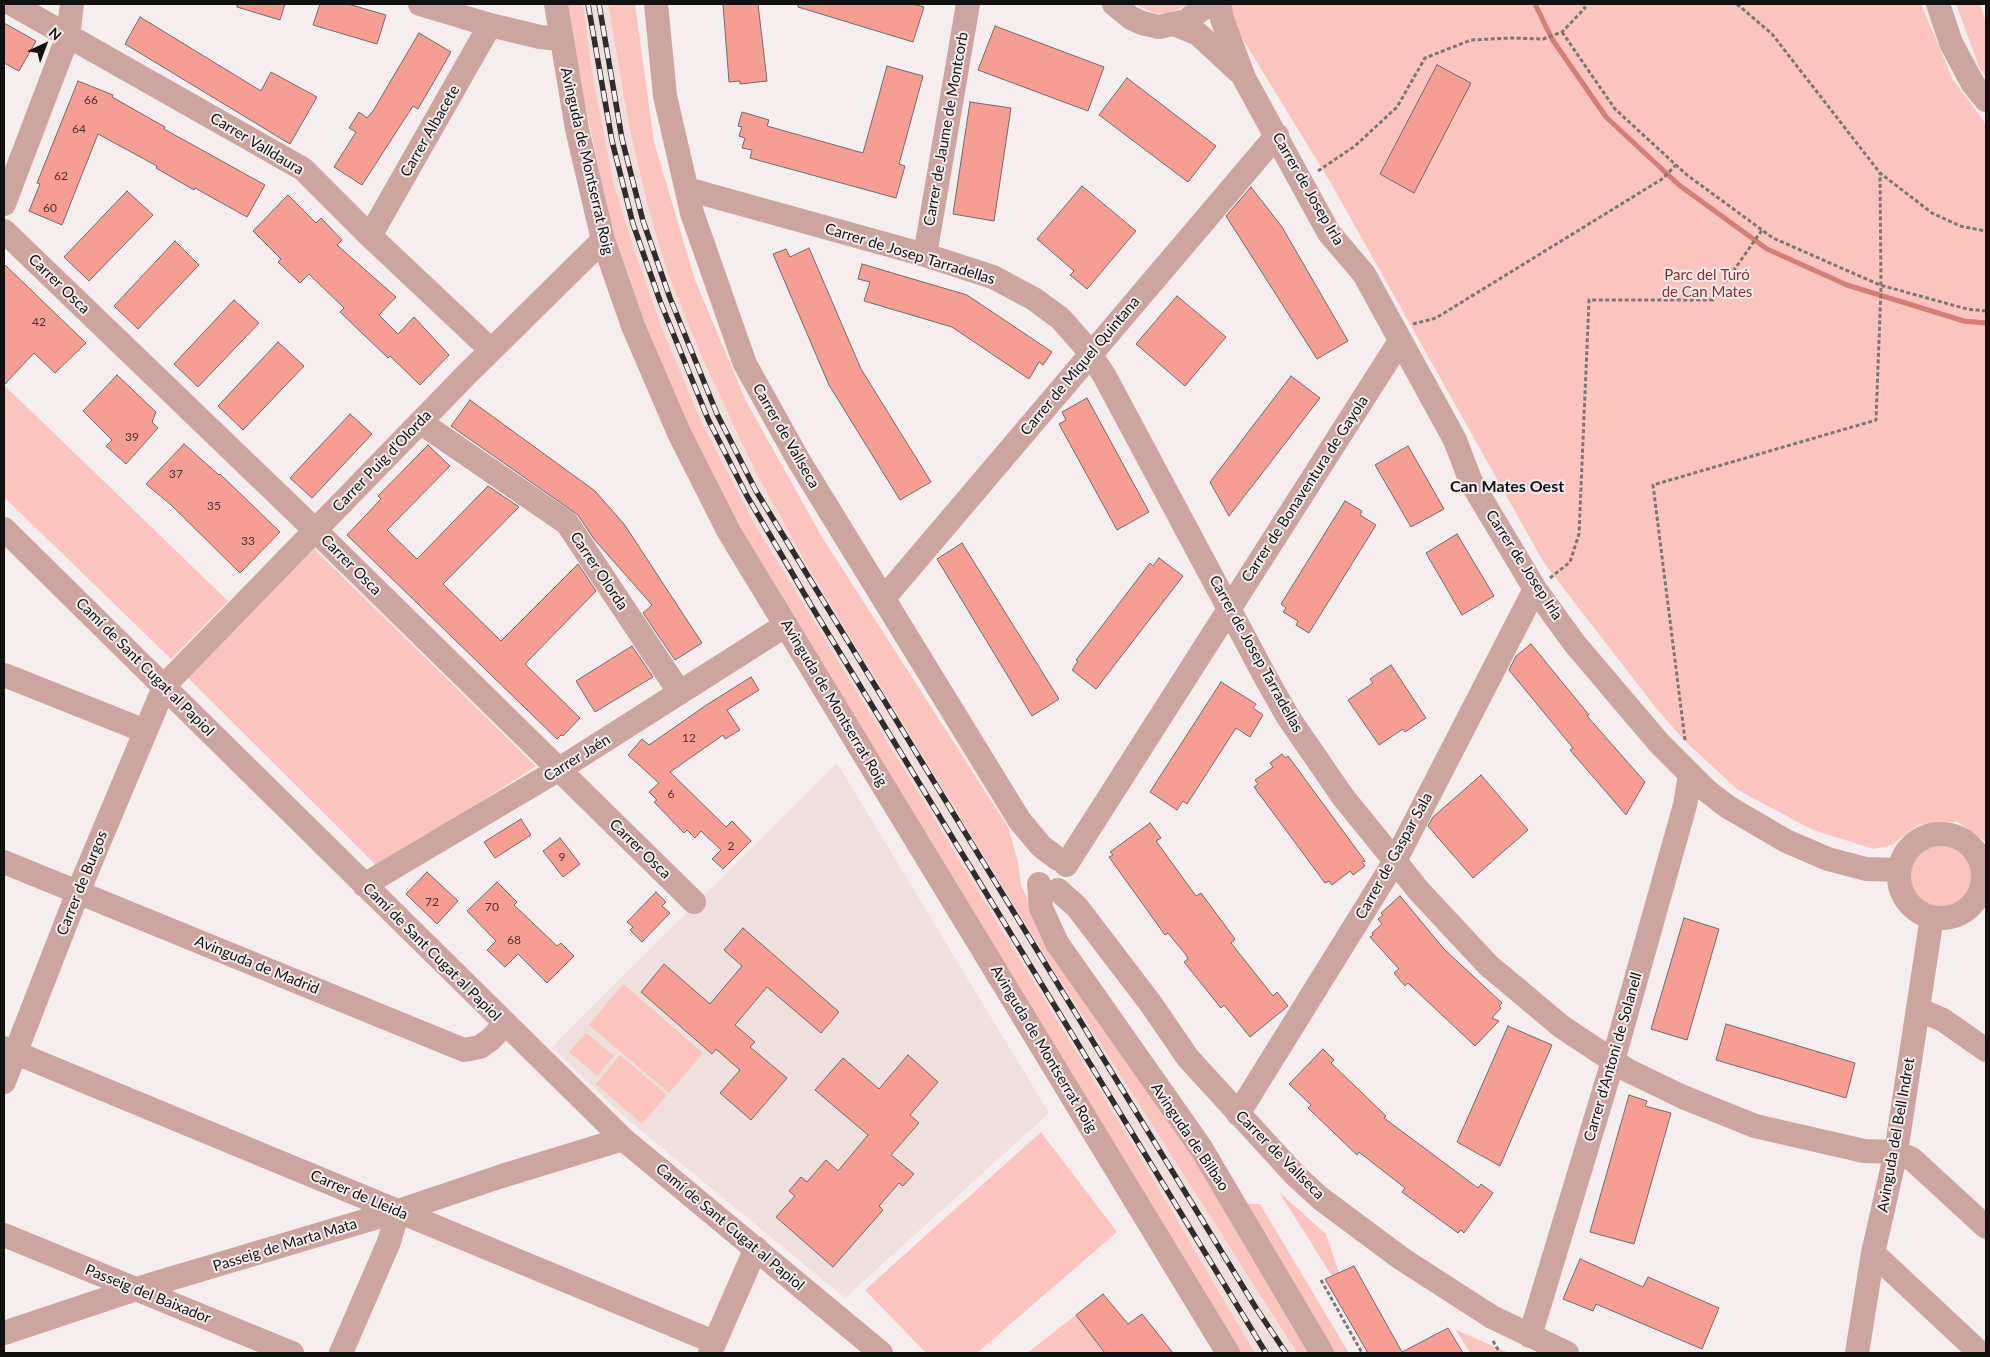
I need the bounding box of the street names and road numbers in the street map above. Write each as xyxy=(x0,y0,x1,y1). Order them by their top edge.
street label: Carrer de Jaume de Montcorb xyxy=(920,31,972,227)
street label: Avinguda de Montserrat Roig xyxy=(557,66,617,256)
street label: Carrer Albacete xyxy=(396,82,464,180)
street label: Carrer Valldaura xyxy=(207,109,307,179)
street label: Carrer de Josep Irla xyxy=(1268,129,1348,249)
street label: Carrer de Josep Tarradellas xyxy=(823,220,997,288)
street label: Carrer Osca xyxy=(25,250,93,318)
street label: Carrer de Miquel Quintana xyxy=(1017,293,1143,439)
street label: Carrer de Vallseca xyxy=(749,380,823,492)
street label: Carrer de Bonaventura de Gayola xyxy=(1238,392,1372,586)
street label: Carrer Puig d'Olorda xyxy=(329,406,435,516)
street label: Carrer de Josep Irla xyxy=(1482,507,1566,623)
street label: Carrer Olorda xyxy=(566,529,632,613)
street label: Carrer Osca xyxy=(317,531,385,599)
street label: Carrer de Josep Tarradellas xyxy=(1205,572,1307,736)
street label: Camí de Sant Cugat al Papiol xyxy=(72,594,218,740)
street label: Avinguda de Montserrat Roig xyxy=(777,616,891,790)
street label: Carrer Jaén xyxy=(540,730,614,786)
street label: Carrer de Gaspar Sala xyxy=(1352,790,1436,922)
street label: Carrer Osca xyxy=(606,815,674,883)
street label: Carrer de Burgos xyxy=(53,828,111,938)
street label: Camí de Sant Cugat al Papiol xyxy=(359,879,505,1025)
street label: Avinguda de Madrid xyxy=(192,932,322,998)
street label: Avinguda de Montserrat Roig xyxy=(987,962,1101,1136)
street label: Carrer d'Antoni de Solanell xyxy=(1580,970,1646,1144)
street label: Avinguda del Bell Indret xyxy=(1874,1056,1918,1214)
street label: Avinguda de Bilbao xyxy=(1147,1080,1233,1194)
street label: Carrer de Vallseca xyxy=(1232,1107,1328,1203)
street label: Camí de Sant Cugat al Papiol xyxy=(652,1160,808,1294)
street label: Carrer de Lleida xyxy=(308,1166,410,1224)
street label: Passeig de Marta Mata xyxy=(211,1215,359,1275)
street label: Passeig del Baixador xyxy=(83,1261,213,1327)

